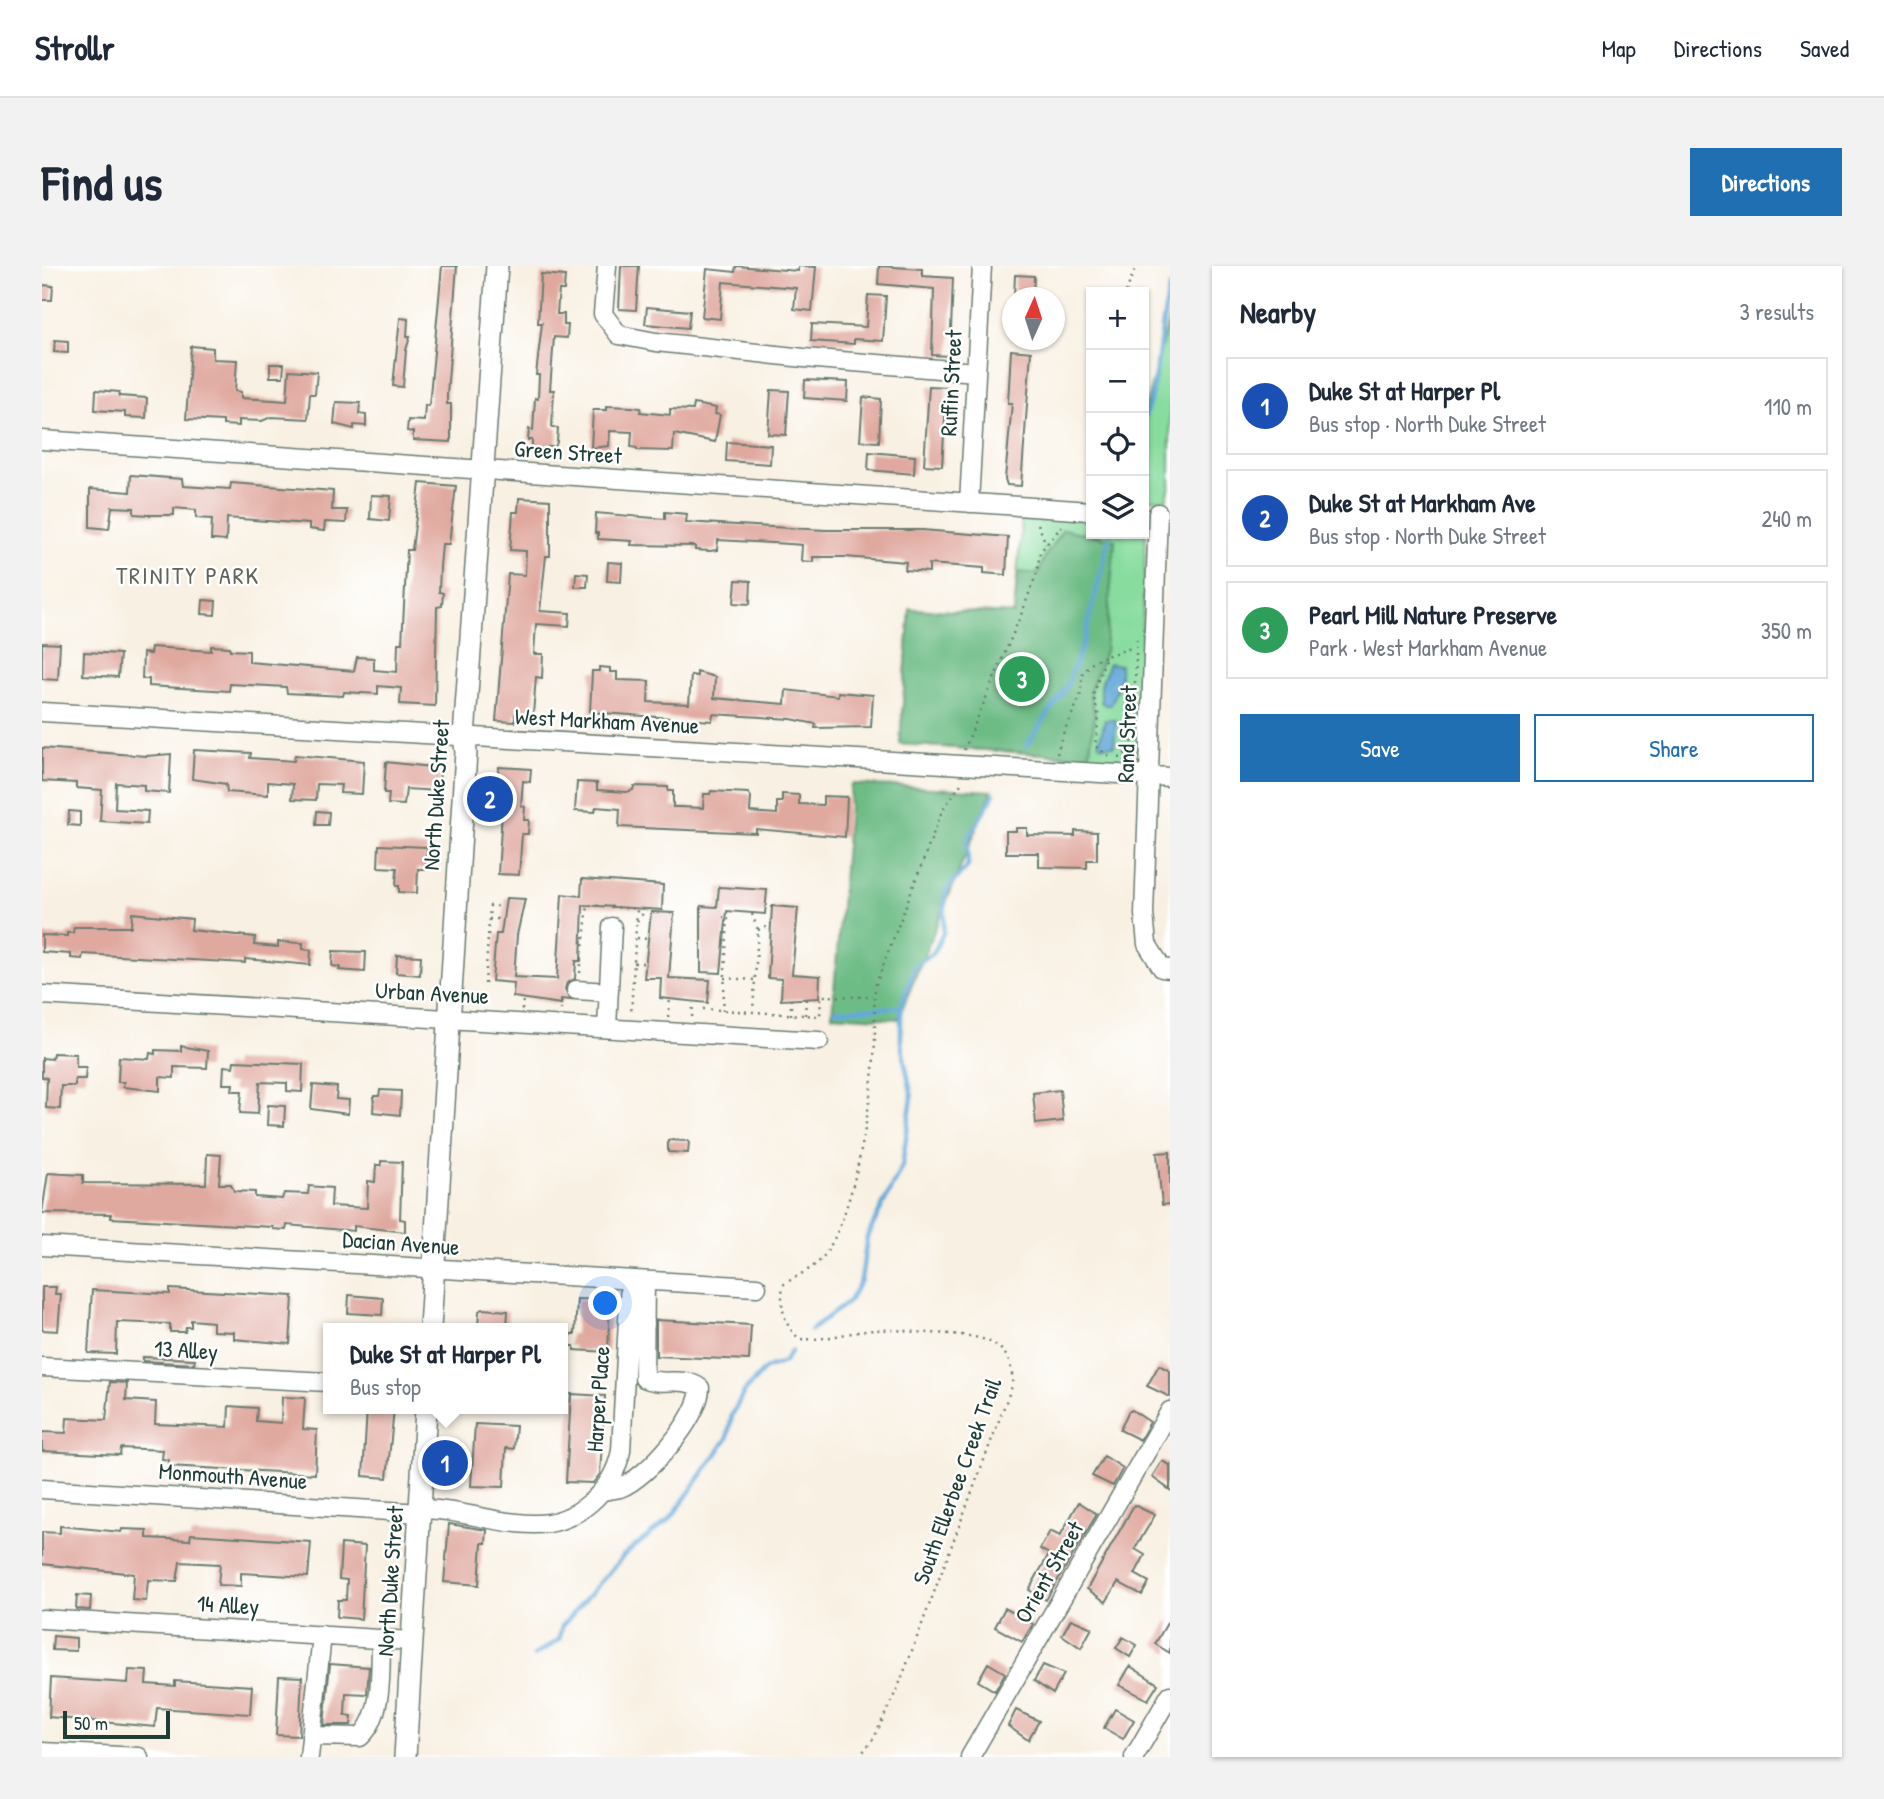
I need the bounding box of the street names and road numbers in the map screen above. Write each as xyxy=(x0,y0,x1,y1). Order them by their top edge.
street label: Ruffin Street xyxy=(932,328,969,437)
street label: Green Street xyxy=(513,432,624,471)
street label: Rand Street xyxy=(1109,684,1144,783)
street label: West Markham Avenue xyxy=(514,700,700,741)
street label: North Duke Street xyxy=(415,718,456,871)
street label: Urban Avenue xyxy=(374,974,490,1011)
street label: Dacian Avenue xyxy=(342,1223,461,1262)
street label: 13 Alley xyxy=(153,1332,219,1367)
street label: Harper Place xyxy=(578,1345,617,1453)
street label: South Ellerbee Creek Trail xyxy=(905,1372,1009,1588)
street label: Monmouth Avenue xyxy=(158,1455,308,1496)
street label: North Duke Street xyxy=(369,1504,410,1657)
street label: Orient Street xyxy=(1007,1514,1091,1628)
street label: 14 Alley xyxy=(196,1587,260,1622)

